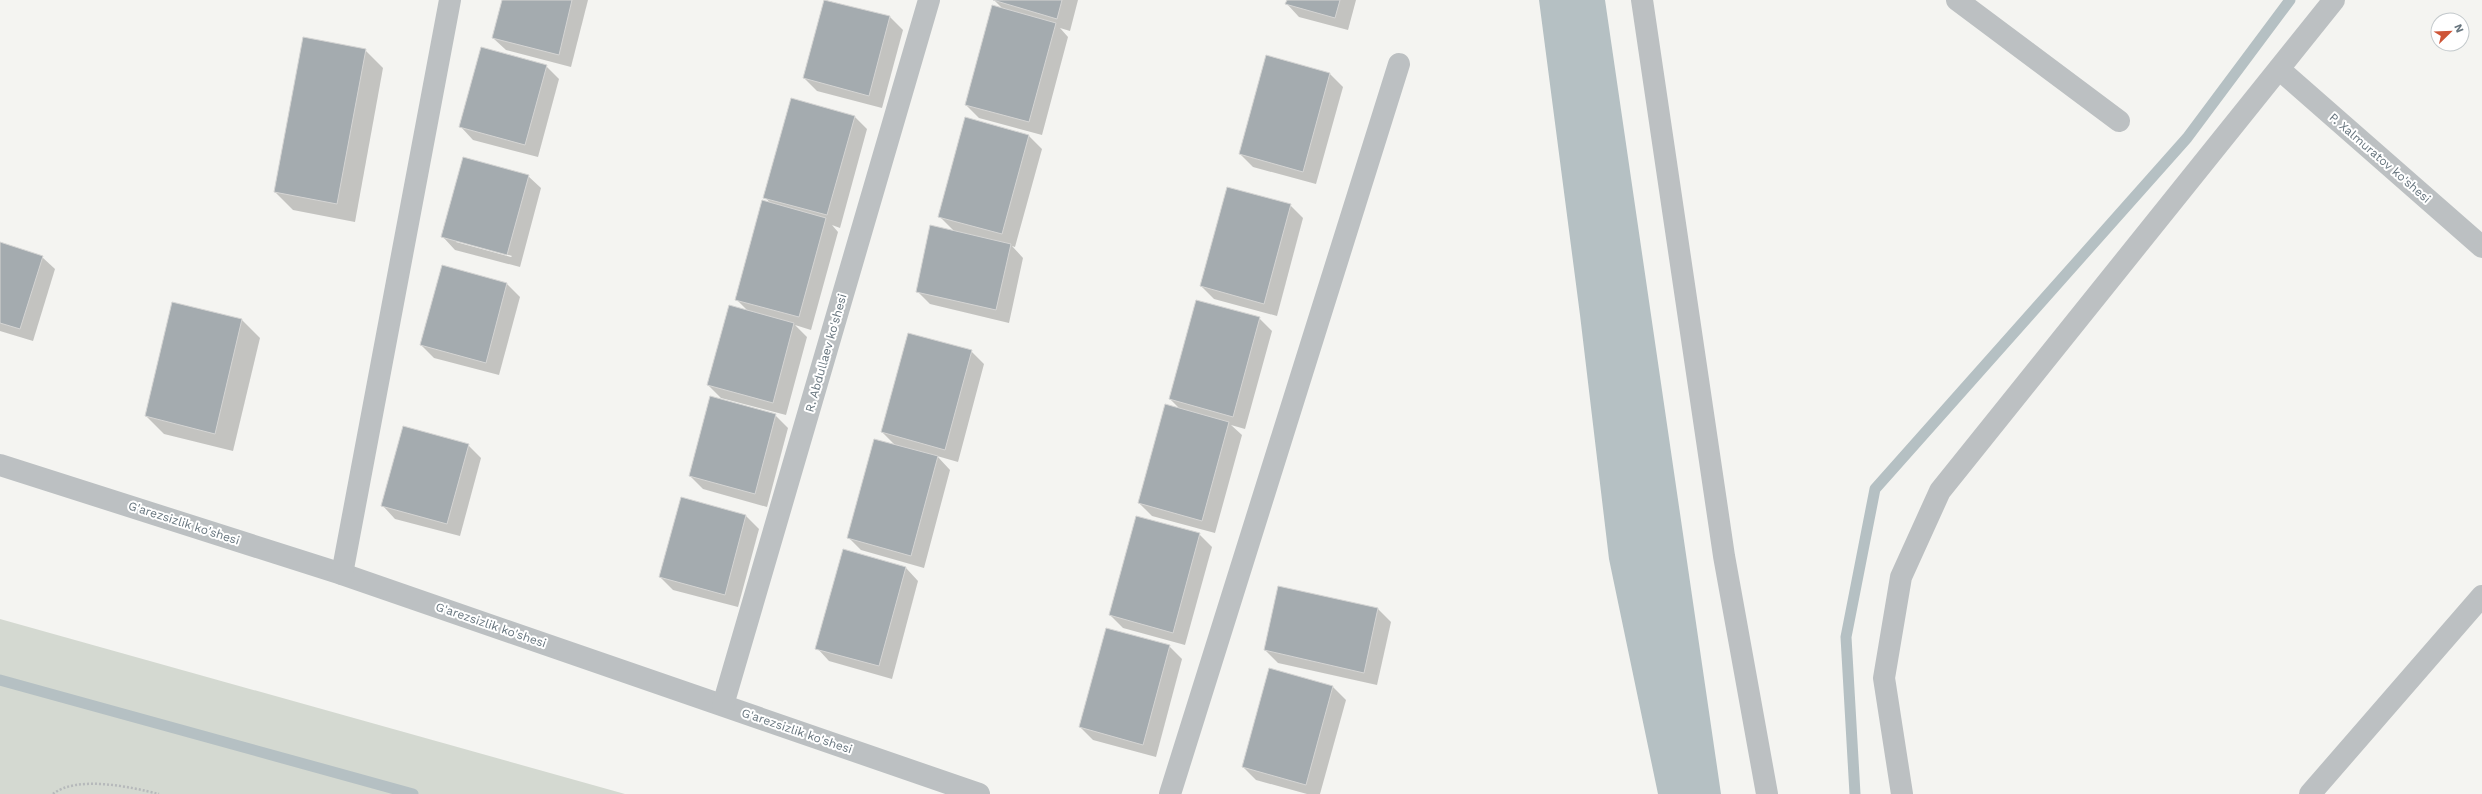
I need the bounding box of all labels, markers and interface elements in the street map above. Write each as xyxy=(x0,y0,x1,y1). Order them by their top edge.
north arrow xyxy=(2430,12,2470,52)
text: N xyxy=(2451,22,2466,35)
street label: P. Xalmuratov ko'shesi xyxy=(2327,110,2433,206)
street label: R. Abdullaev ko'shesi xyxy=(802,292,850,414)
street label: G'arezsizlik ko'shesi xyxy=(127,498,241,548)
street label: G'arezsizlik ko'shesi xyxy=(434,599,548,651)
street label: G'arezsizlik ko'shesi xyxy=(740,705,854,757)

